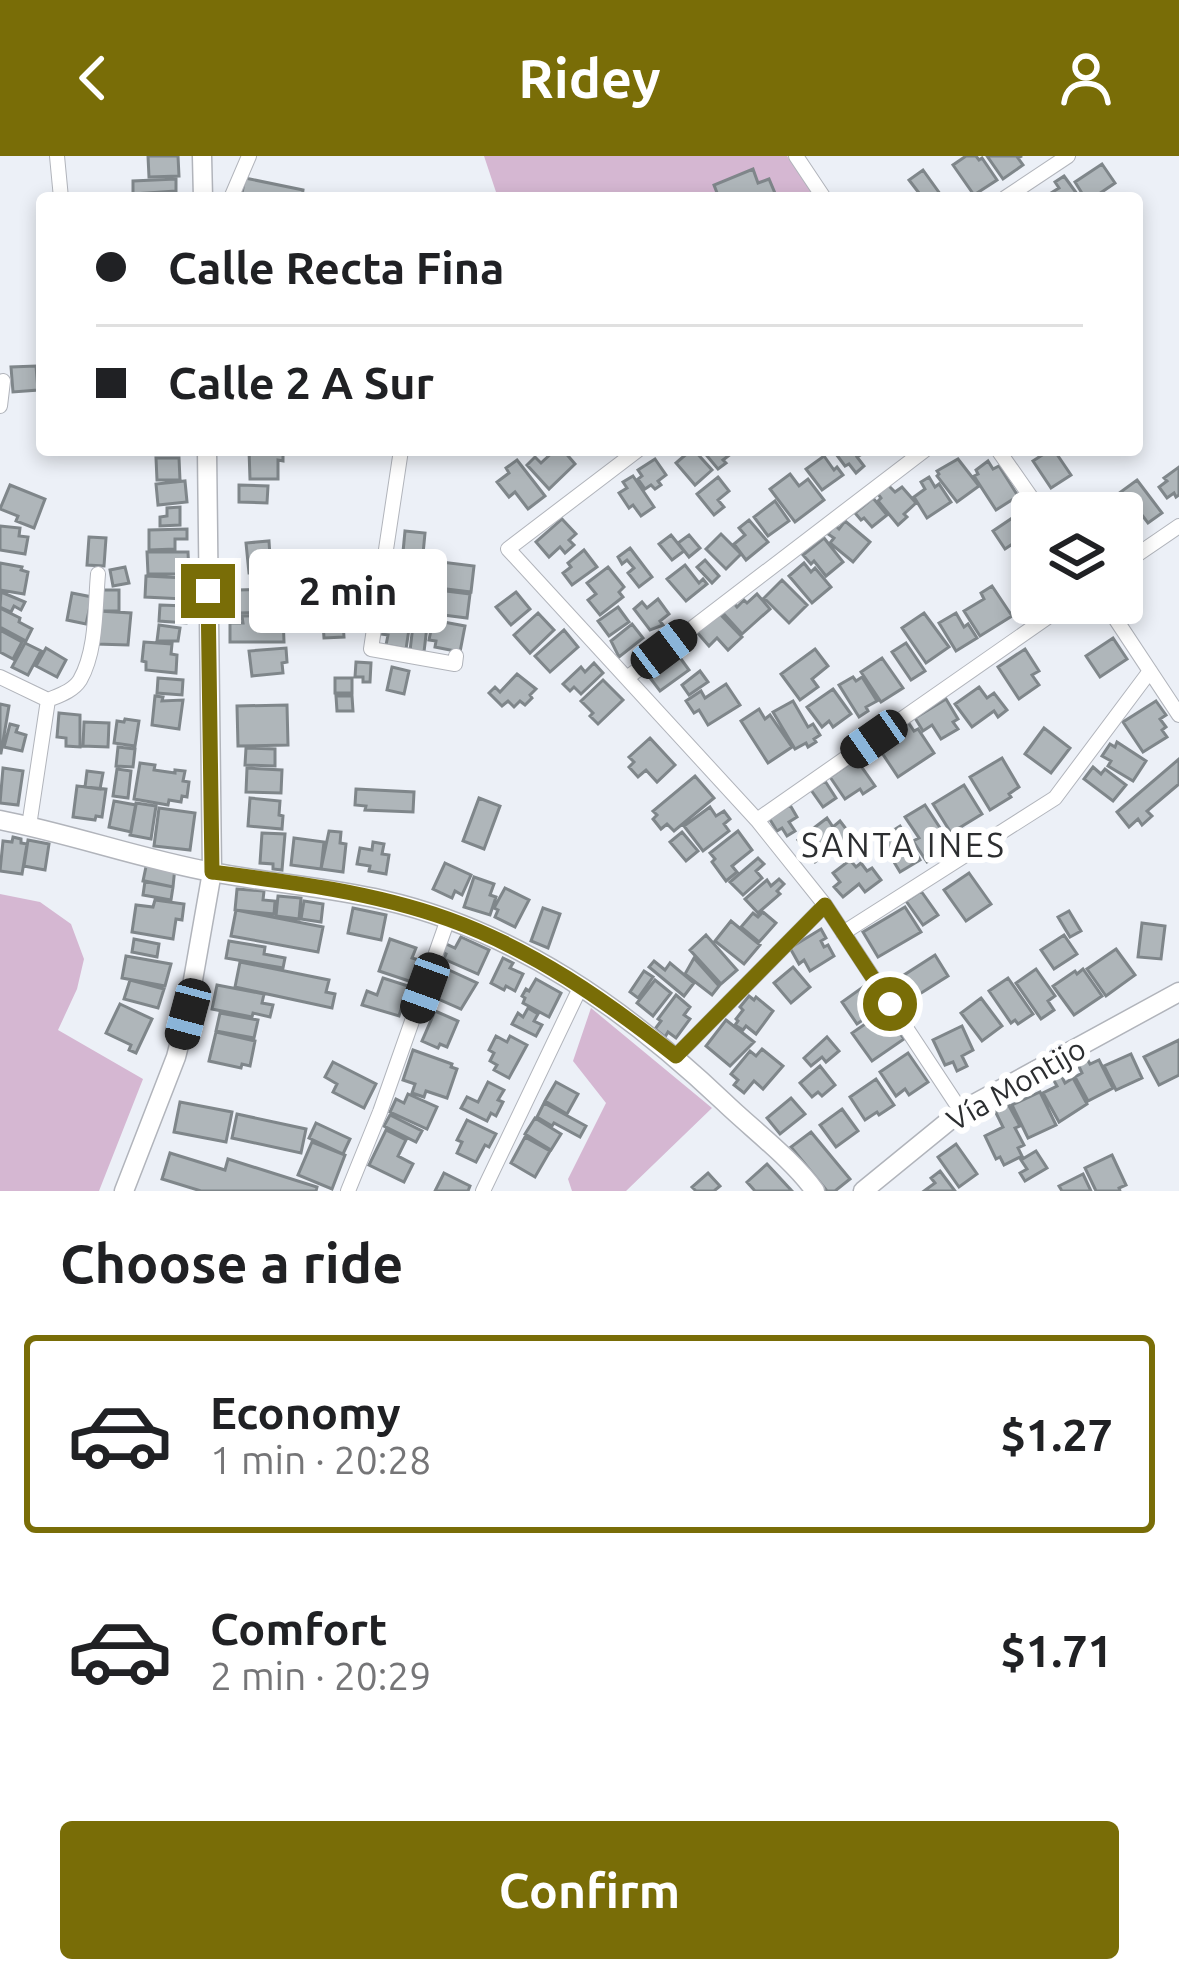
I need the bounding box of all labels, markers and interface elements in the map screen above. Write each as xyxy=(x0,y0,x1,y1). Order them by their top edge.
icon: back xyxy=(60,45,126,111)
icon: person xyxy=(1053,45,1119,111)
text: Ridey xyxy=(518,48,661,108)
text: Calle Recta Fina xyxy=(168,242,504,293)
text: Calle 2 A Sur xyxy=(168,357,434,408)
map controls xyxy=(1011,492,1143,624)
button: layers xyxy=(1011,492,1143,624)
callout: 2 min xyxy=(250,549,448,633)
route end xyxy=(181,564,235,618)
text: 2 min xyxy=(299,569,397,612)
car xyxy=(624,613,704,685)
car xyxy=(834,704,914,774)
district label: SANTA INES xyxy=(801,826,1007,863)
car xyxy=(396,948,454,1028)
car xyxy=(161,975,215,1053)
route start xyxy=(863,977,917,1031)
street label: Vía Montijo xyxy=(941,1031,1091,1137)
text: Choose a ride xyxy=(60,1233,403,1293)
icon: car xyxy=(66,1380,174,1488)
text: Economy xyxy=(210,1387,401,1438)
text: $1.27 xyxy=(1000,1409,1113,1460)
text: 1 min · 20:28 xyxy=(210,1438,431,1481)
icon: car xyxy=(66,1596,174,1704)
text: Comfort xyxy=(210,1603,387,1654)
text: $1.71 xyxy=(1000,1625,1113,1676)
text: 2 min · 20:29 xyxy=(210,1654,431,1697)
button: Confirm xyxy=(60,1821,1119,1959)

